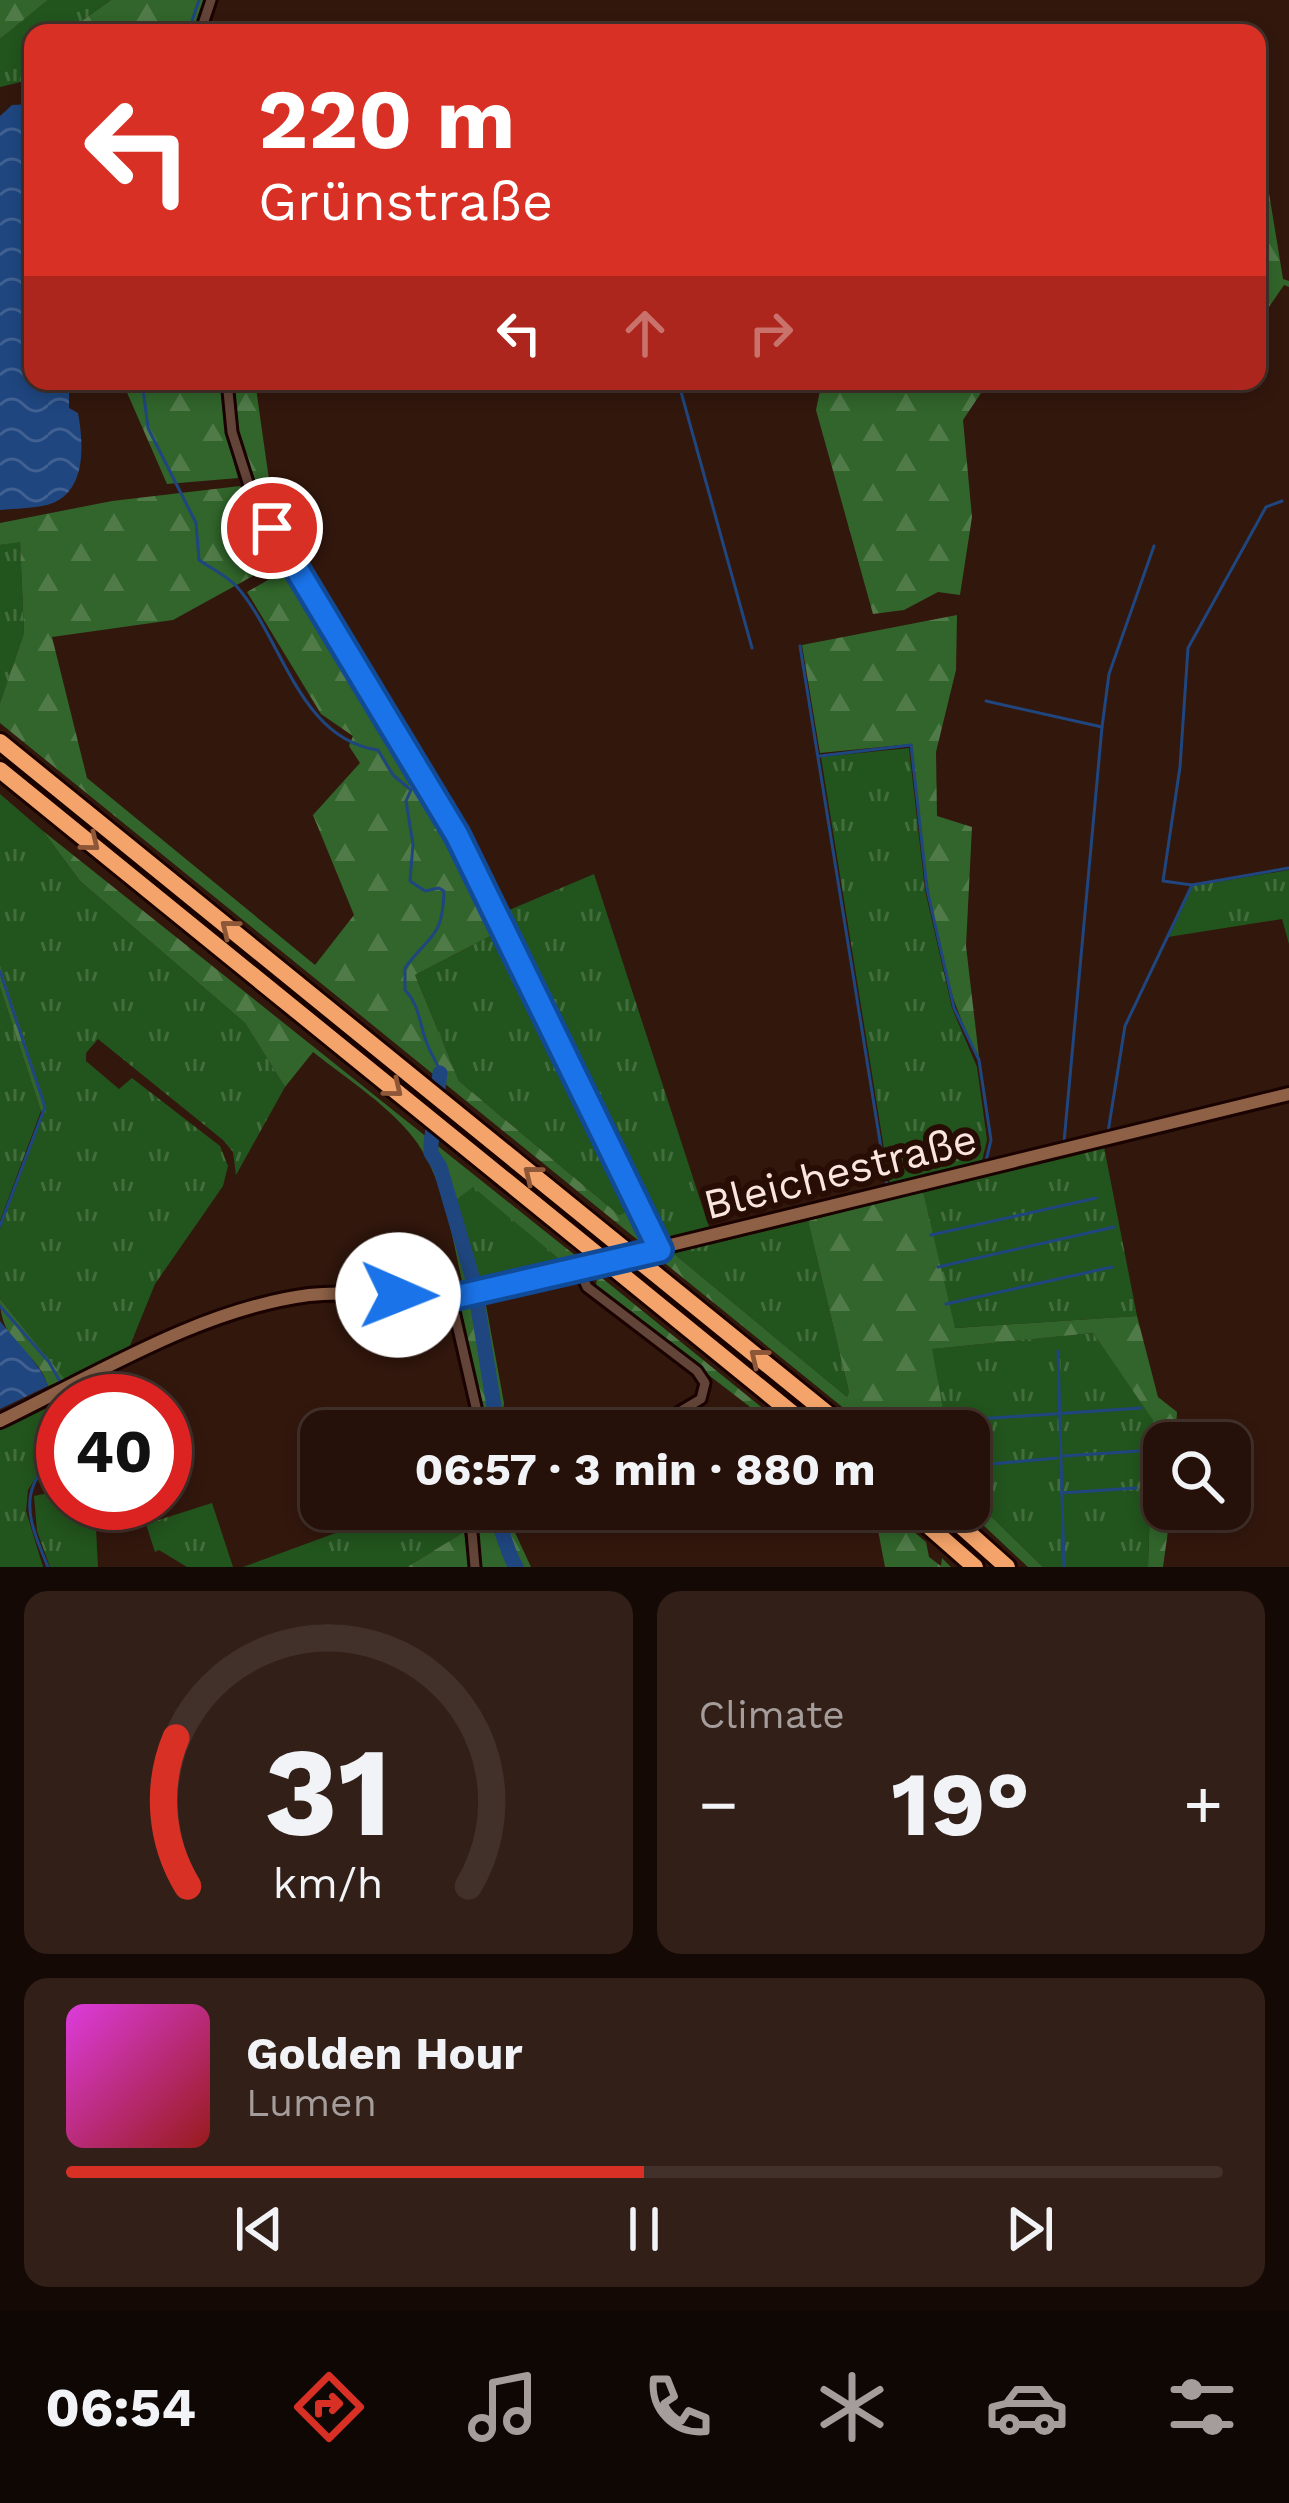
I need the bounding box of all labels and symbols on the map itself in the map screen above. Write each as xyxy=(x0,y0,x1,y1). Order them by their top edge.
pin xyxy=(221,477,323,579)
one-way arrow xyxy=(77,829,99,851)
one-way arrow xyxy=(221,921,243,942)
one-way arrow xyxy=(380,1075,402,1096)
street label: Bleichestraße xyxy=(699,1114,982,1229)
one-way arrow xyxy=(524,1167,546,1188)
position arrow xyxy=(335,1232,461,1358)
one-way arrow xyxy=(750,1350,772,1371)
speed limit sign: 40 xyxy=(36,1374,192,1530)

